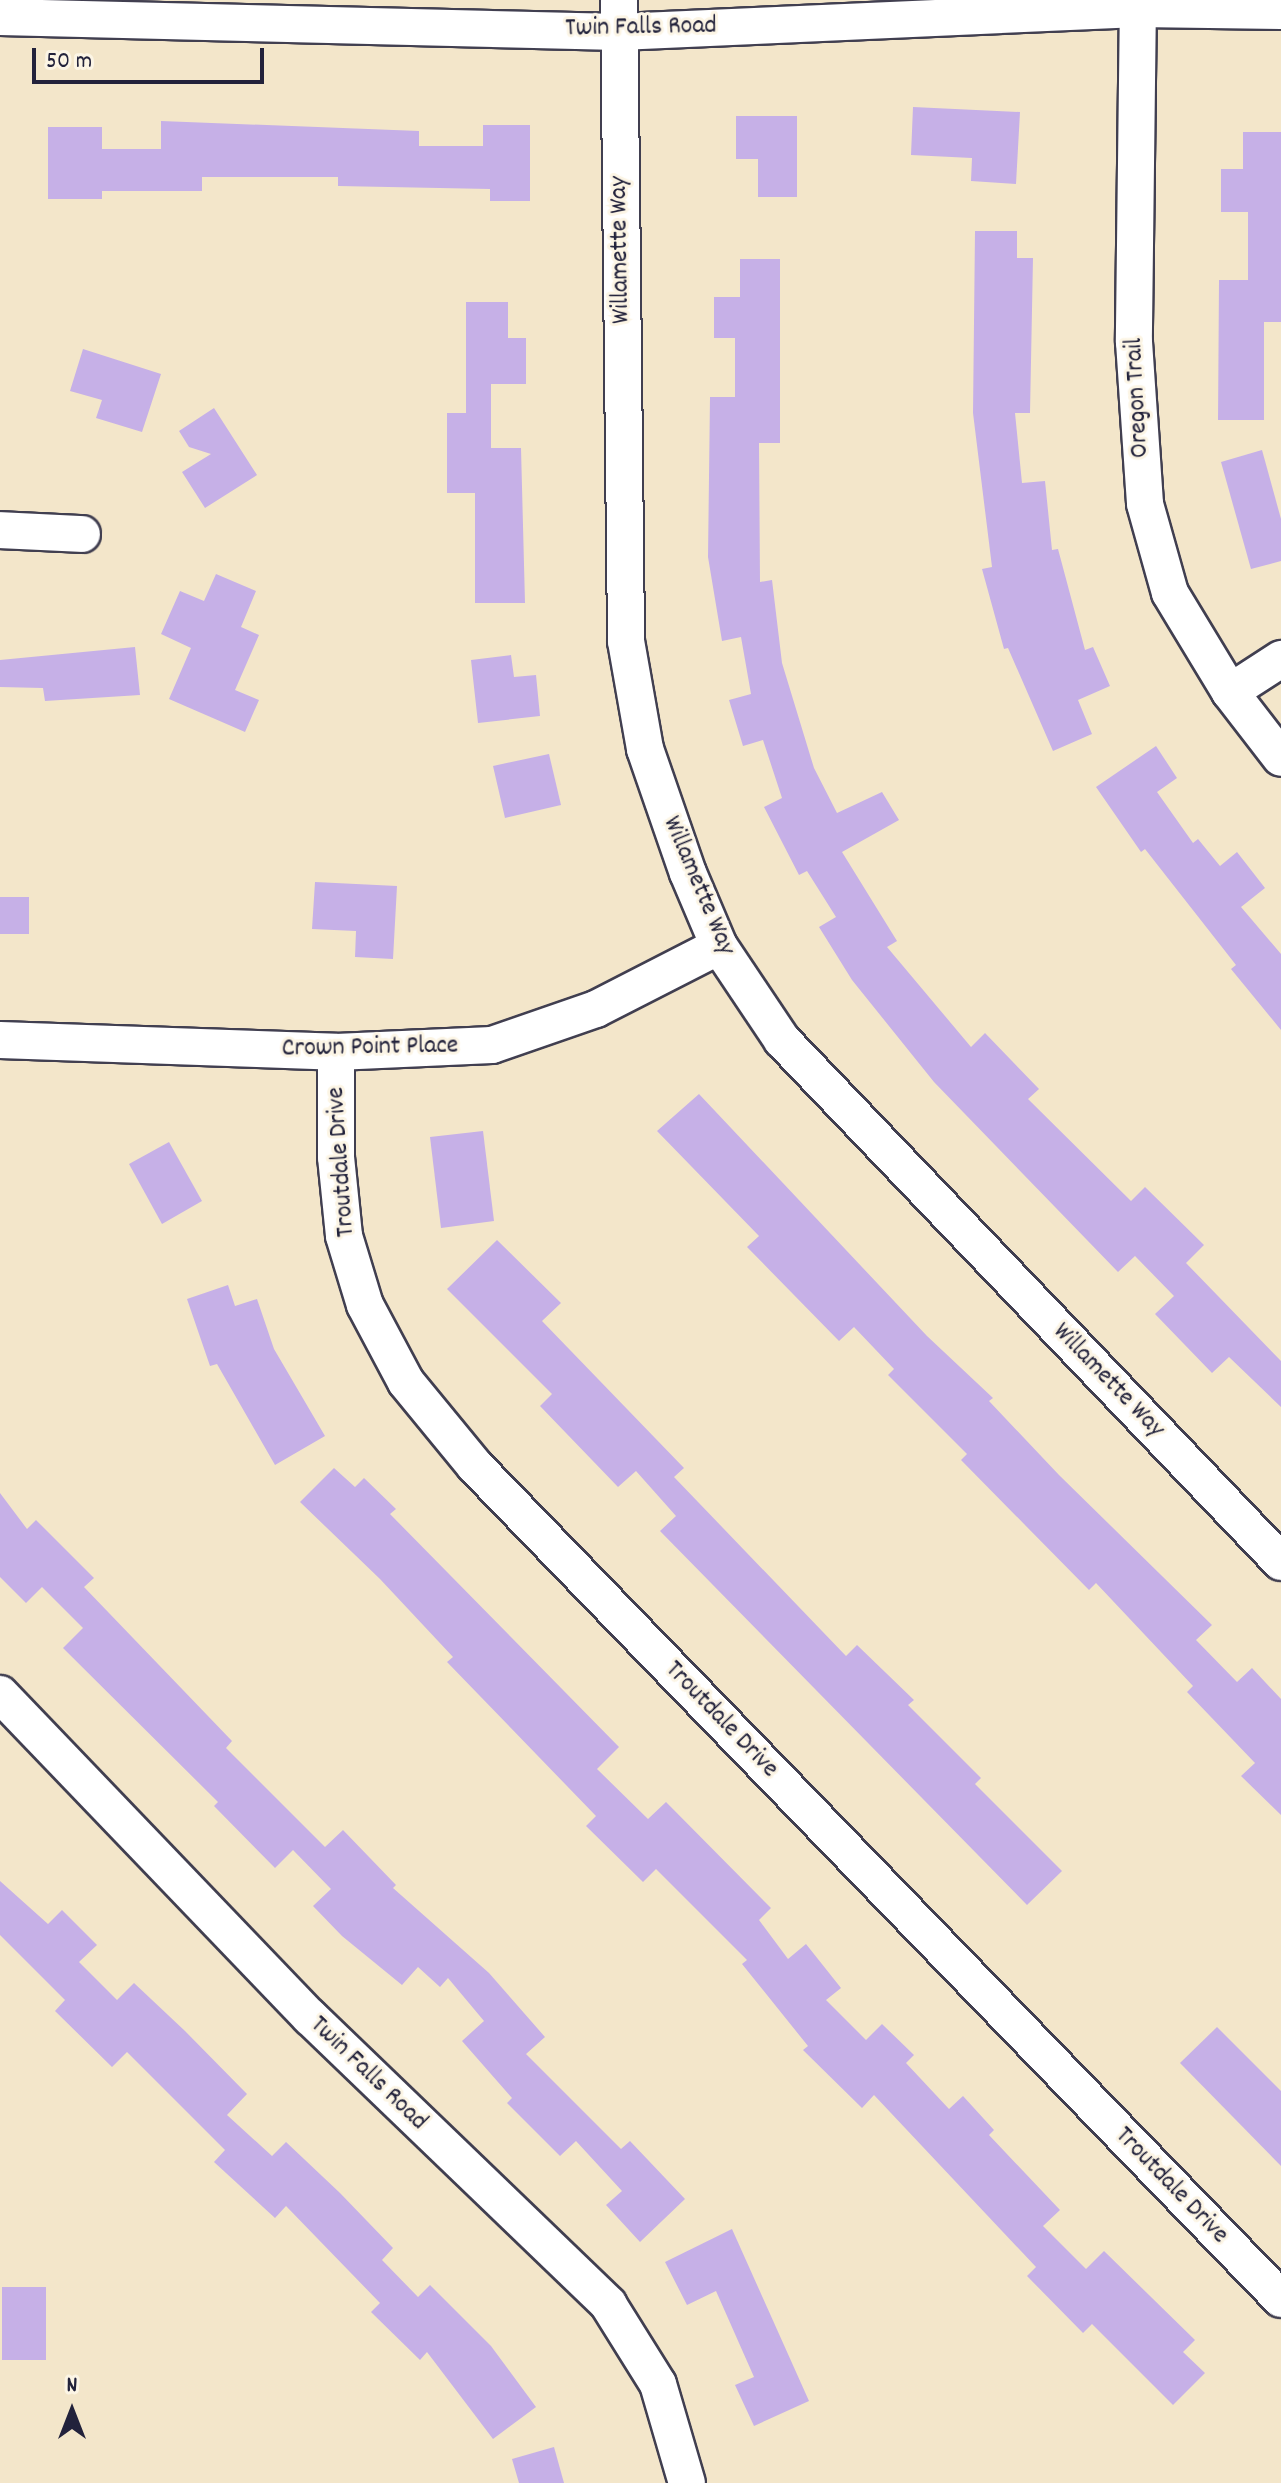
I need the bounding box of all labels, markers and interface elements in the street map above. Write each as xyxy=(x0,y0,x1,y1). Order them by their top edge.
street label: Twin Falls Road xyxy=(565,11,717,45)
scale bar xyxy=(36,32,268,82)
text: 50 m xyxy=(46,45,92,79)
street label: Willamette Way xyxy=(604,176,638,324)
street label: Oregon Trail xyxy=(1119,337,1157,459)
street label: Willamette Way xyxy=(655,812,741,960)
street label: Crown Point Place xyxy=(281,1031,459,1065)
street label: Troutdale Drive xyxy=(321,1086,363,1238)
street label: Willamette Way xyxy=(1045,1317,1171,1445)
street label: Troutdale Drive xyxy=(658,1655,784,1785)
street label: Twin Falls Road xyxy=(303,2010,433,2138)
street label: Troutdale Drive xyxy=(1108,2121,1234,2251)
north arrow xyxy=(32,2371,112,2451)
text: N xyxy=(67,2371,77,2402)

